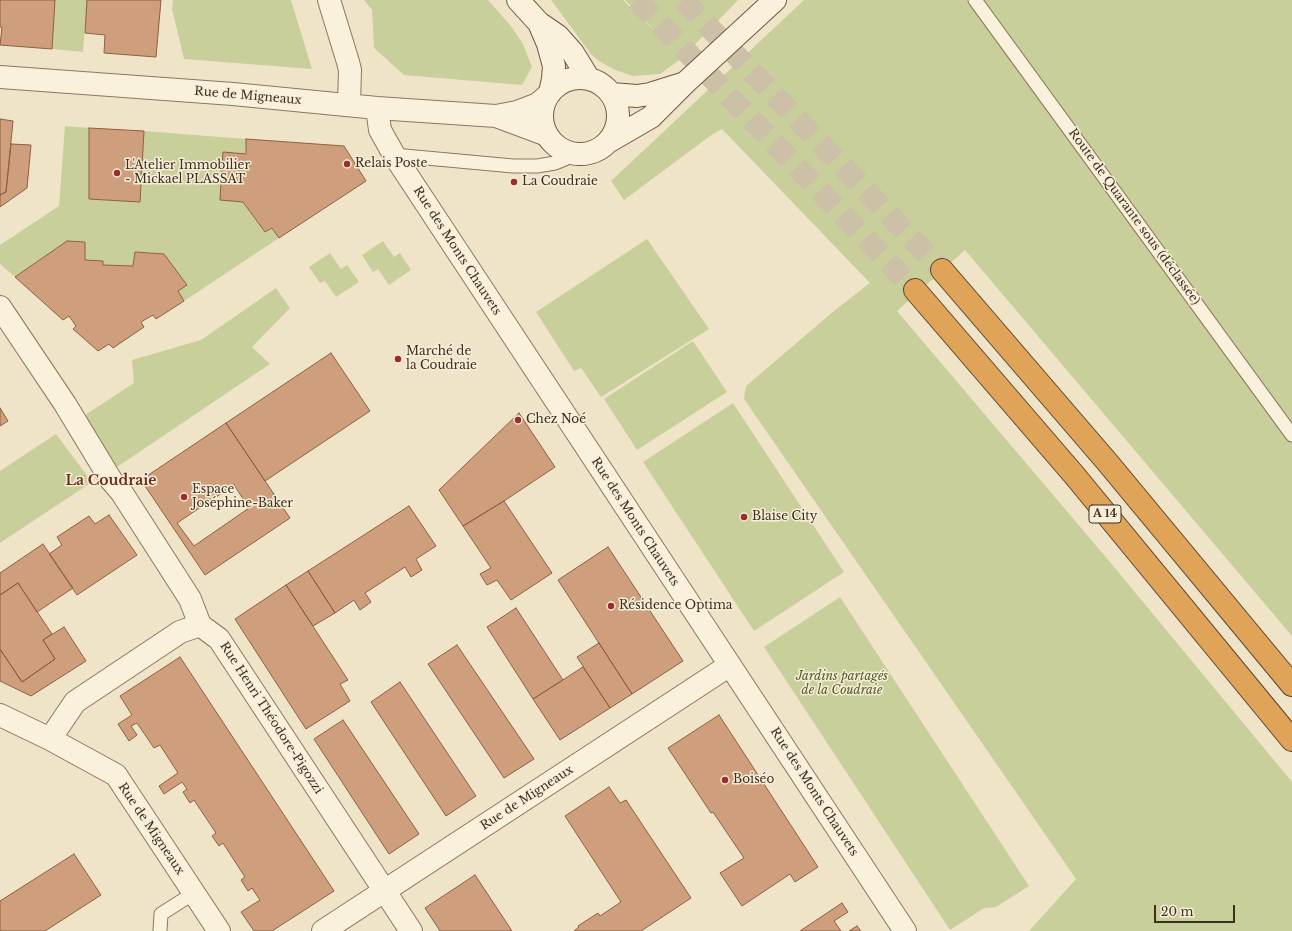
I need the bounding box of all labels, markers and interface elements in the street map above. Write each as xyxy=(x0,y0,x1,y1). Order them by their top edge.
street label: Rue de Migneaux xyxy=(194,84,302,108)
street label: Route de Quarante sous (déclassée) xyxy=(1065,126,1203,308)
place label: Relais Poste xyxy=(355,157,427,171)
place label: L'Atelier Immobilier - Mickael PLASSAT xyxy=(125,159,250,187)
marker: Relais Poste xyxy=(342,159,352,169)
marker: L'Atelier Immobilier - Mickael PLASSAT xyxy=(112,168,122,178)
place label: La Coudraie xyxy=(522,175,598,189)
marker: La Coudraie xyxy=(509,177,519,187)
street label: Rue des Monts Chauvets xyxy=(410,184,504,318)
place label: Marché de la Coudraie xyxy=(406,345,477,373)
marker: Marché de la Coudraie xyxy=(393,354,403,364)
place label: Chez Noé xyxy=(526,413,586,427)
marker: Chez Noé xyxy=(513,415,523,425)
street label: Rue des Monts Chauvets xyxy=(588,455,682,589)
district label: La Coudraie xyxy=(66,473,156,489)
place label: Espace Joséphine-Baker xyxy=(192,483,293,511)
marker: Espace Joséphine-Baker xyxy=(179,492,189,502)
road number: A 14 xyxy=(1089,505,1121,523)
place label: Blaise City xyxy=(752,510,818,524)
marker: Blaise City xyxy=(739,512,749,522)
place label: Résidence Optima xyxy=(619,599,732,613)
marker: Résidence Optima xyxy=(606,601,616,611)
street label: Rue Henri Théodore-Pigozzi xyxy=(216,639,326,797)
park label: Jardins partagés de la Coudraie xyxy=(796,670,888,698)
street label: Rue des Monts Chauvets xyxy=(767,725,861,859)
street label: Rue de Migneaux xyxy=(478,763,576,833)
place label: Boiséo xyxy=(733,773,774,787)
marker: Boiséo xyxy=(720,775,730,785)
street label: Rue de Migneaux xyxy=(115,780,187,878)
scale bar xyxy=(1156,897,1237,923)
text: 20 m xyxy=(1161,904,1193,919)

